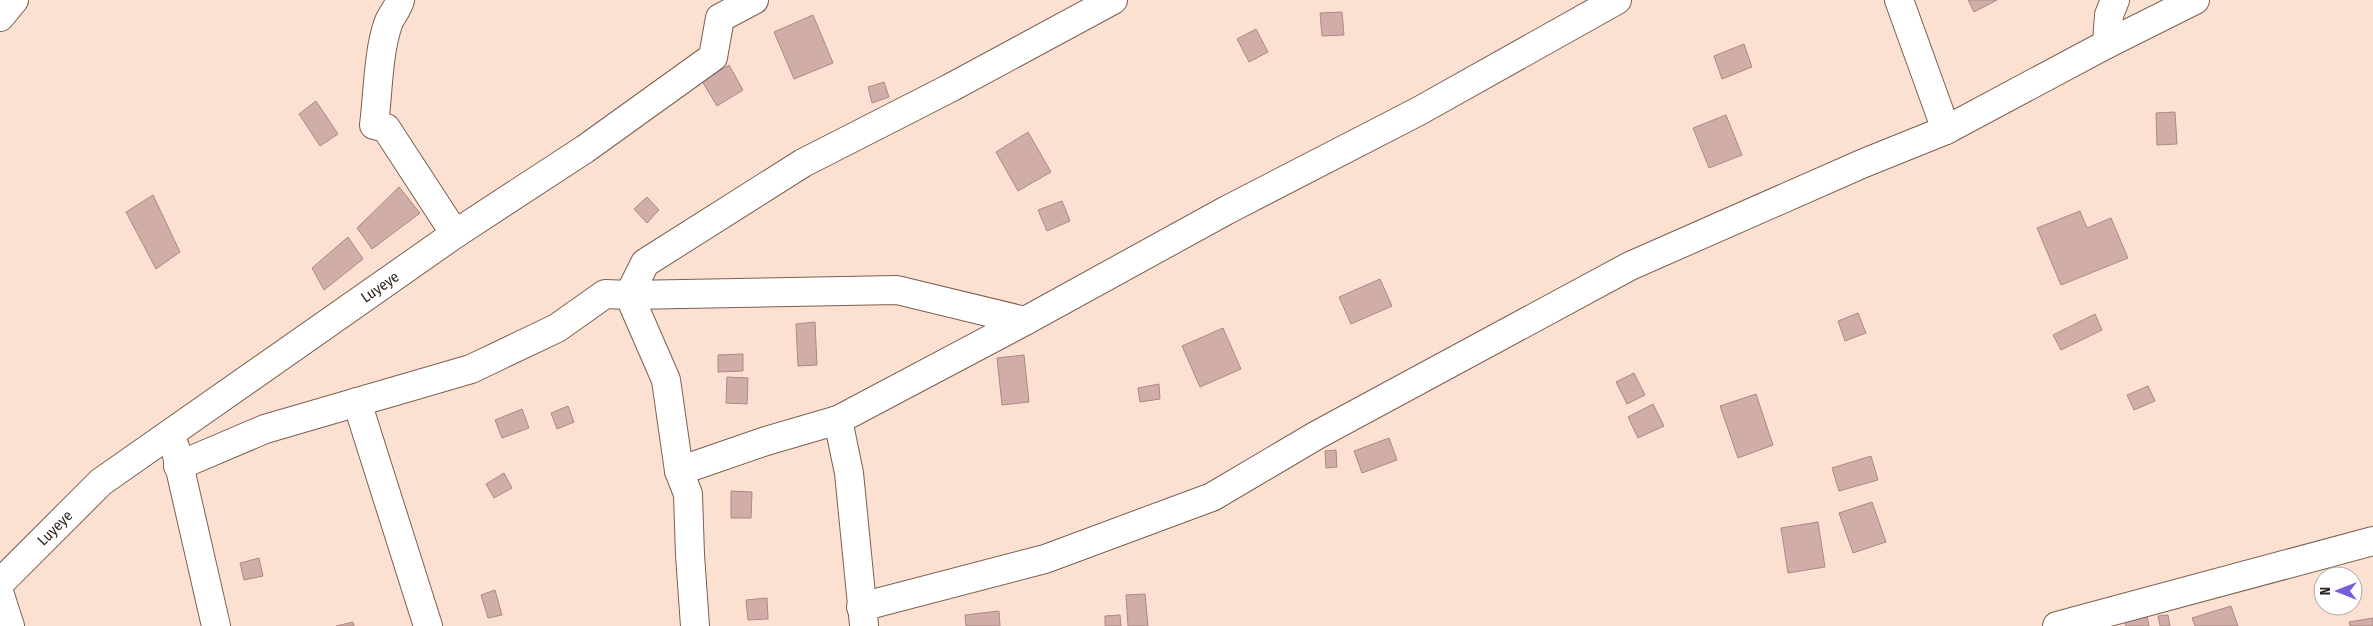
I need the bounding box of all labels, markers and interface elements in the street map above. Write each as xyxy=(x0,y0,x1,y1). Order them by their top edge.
street label: Luyeye xyxy=(358,267,402,307)
street label: Luyeye xyxy=(34,507,76,549)
north arrow xyxy=(2313,566,2363,616)
text: N xyxy=(2317,587,2334,595)

